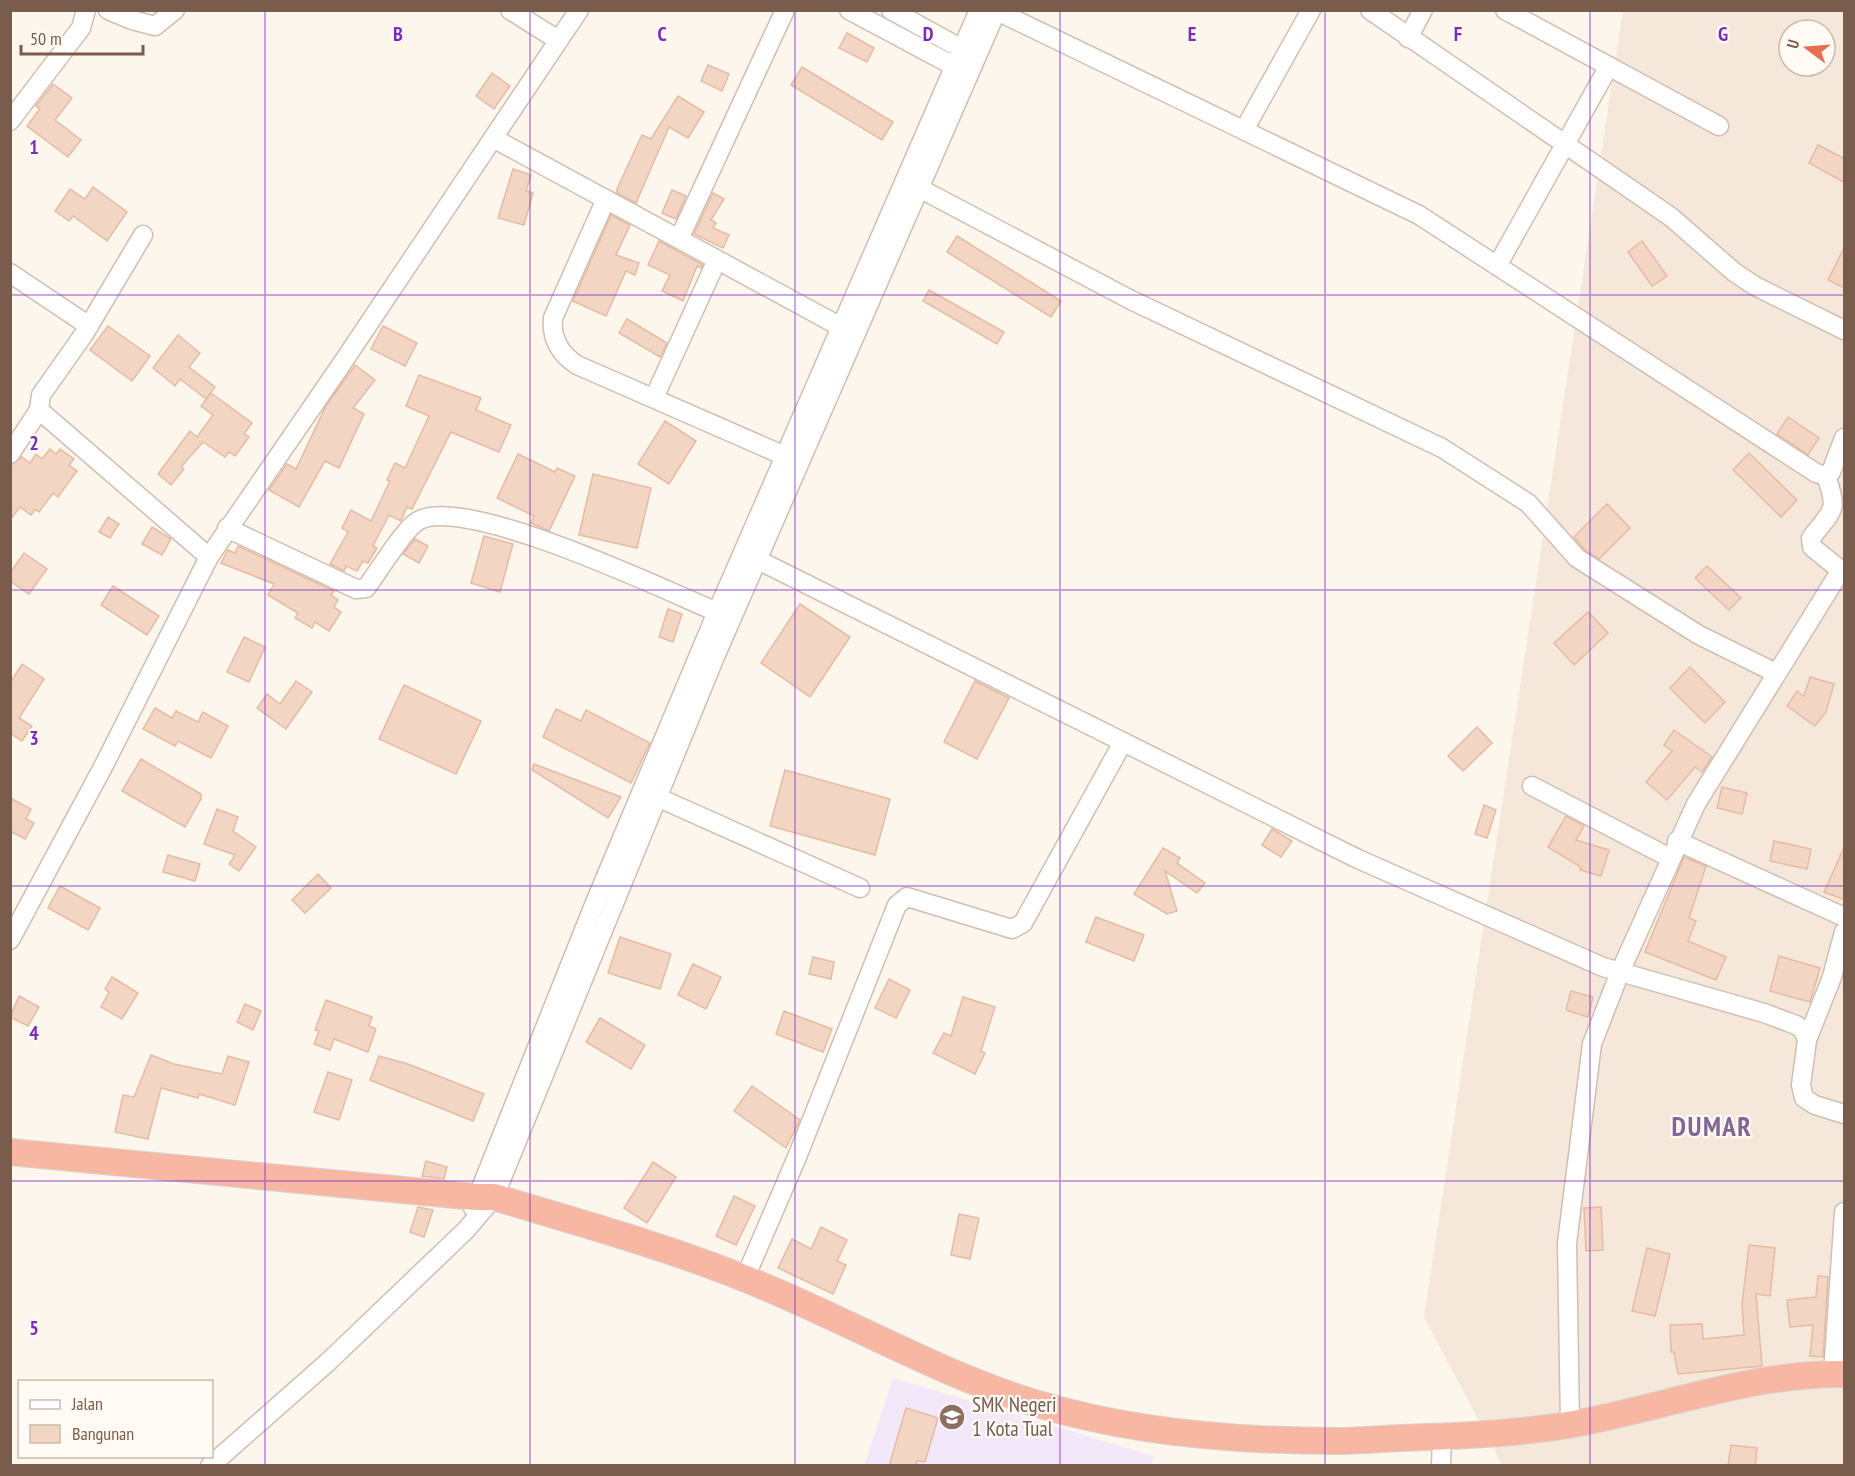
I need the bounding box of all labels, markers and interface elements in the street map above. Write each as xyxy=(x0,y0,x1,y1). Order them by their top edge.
scale bar xyxy=(21,18,142,56)
north arrow xyxy=(1777,18,1837,78)
text: B xyxy=(393,21,403,47)
text: C xyxy=(657,21,667,47)
text: D xyxy=(923,21,934,47)
text: E xyxy=(1188,21,1196,47)
text: F xyxy=(1454,21,1462,47)
text: G xyxy=(1718,21,1728,47)
text: 50 m xyxy=(30,27,62,50)
text: U xyxy=(1782,37,1803,51)
text: 1 xyxy=(29,134,39,160)
text: 2 xyxy=(29,430,39,456)
text: 3 xyxy=(29,725,39,751)
text: 4 xyxy=(29,1020,39,1046)
district label: DUMAR xyxy=(1672,1109,1752,1143)
text: 5 xyxy=(29,1315,39,1341)
legend xyxy=(18,1380,213,1458)
place label: SMK Negeri 1 Kota Tual xyxy=(972,1391,1057,1442)
text: Jalan xyxy=(71,1392,103,1415)
school or university icon: SMK Negeri 1 Kota Tual xyxy=(937,1402,967,1432)
text: Bangunan xyxy=(72,1422,134,1445)

